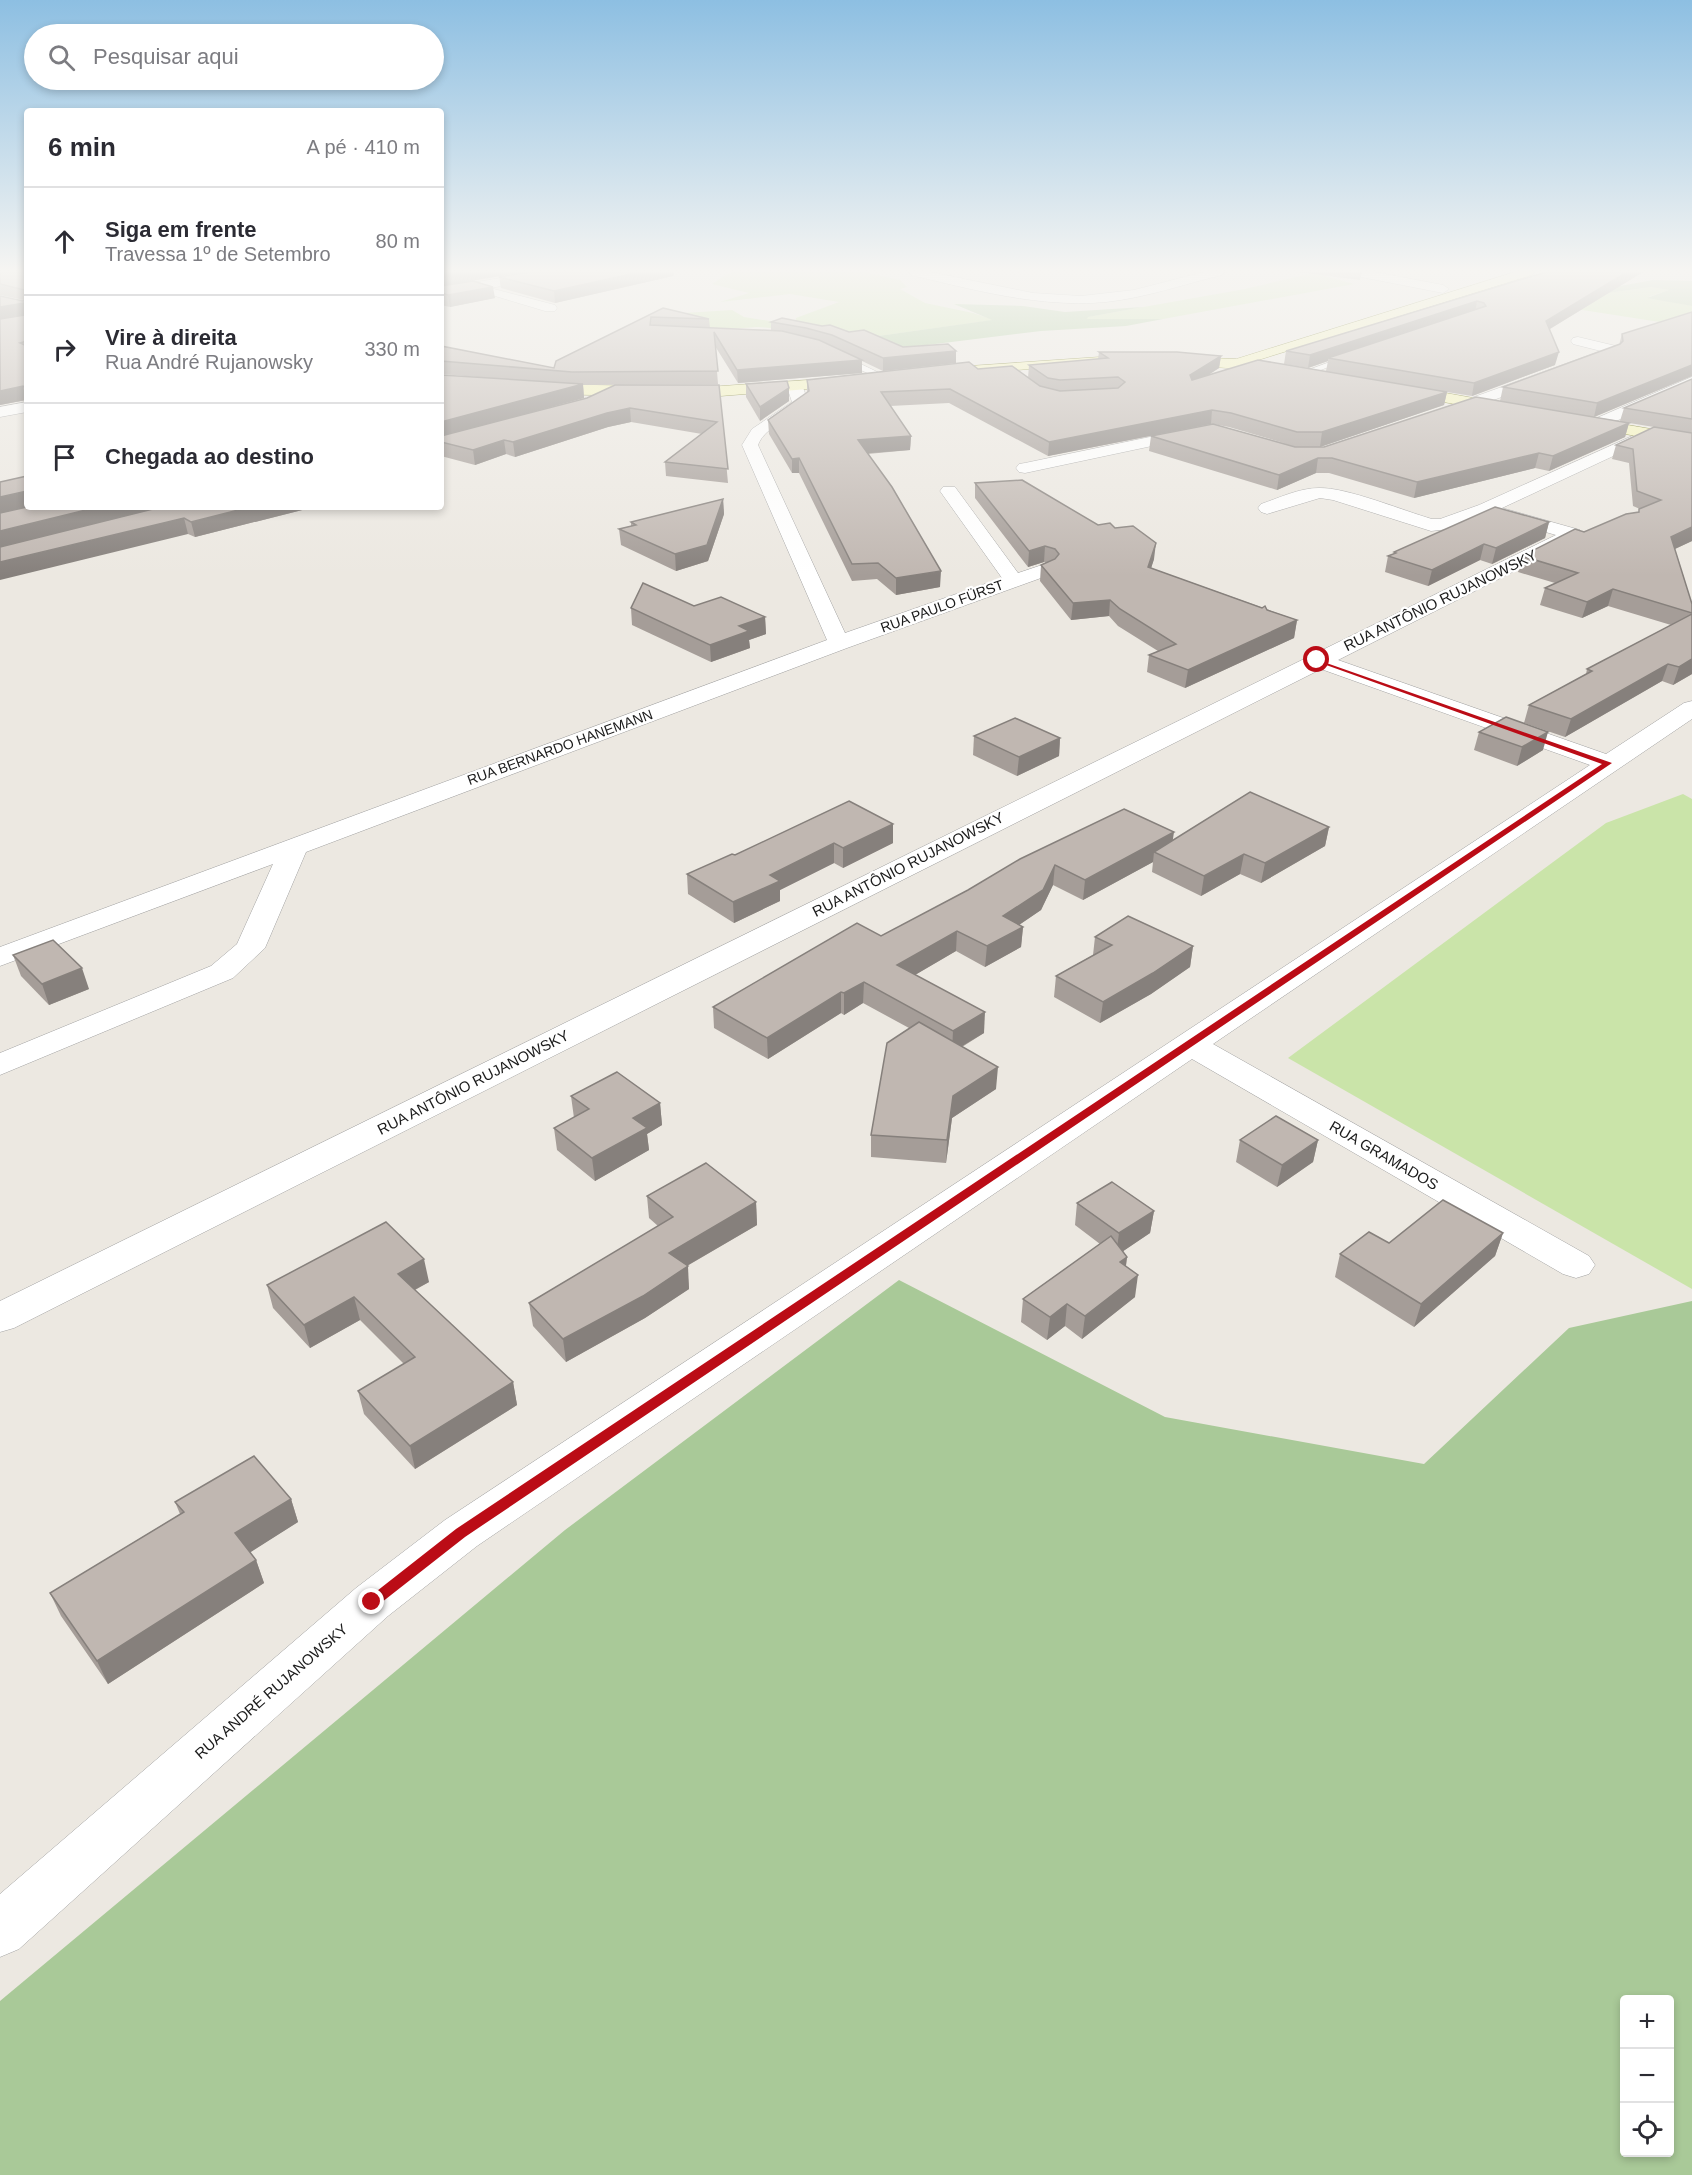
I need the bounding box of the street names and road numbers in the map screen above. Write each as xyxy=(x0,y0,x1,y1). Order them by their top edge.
street label: RUA ANTÔNIO RUJANOWSKY xyxy=(1341,546,1539,654)
street label: RUA PAULO FÜRST xyxy=(878,575,1006,636)
street label: RUA BERNARDO HANEMANN xyxy=(465,706,655,788)
street label: RUA ANTÔNIO RUJANOWSKY xyxy=(809,808,1007,920)
street label: RUA ANTÔNIO RUJANOWSKY xyxy=(374,1026,572,1138)
street label: RUA GRAMADOS xyxy=(1327,1117,1441,1193)
street label: RUA ANDRÉ RUJANOWSKY xyxy=(191,1620,351,1762)

